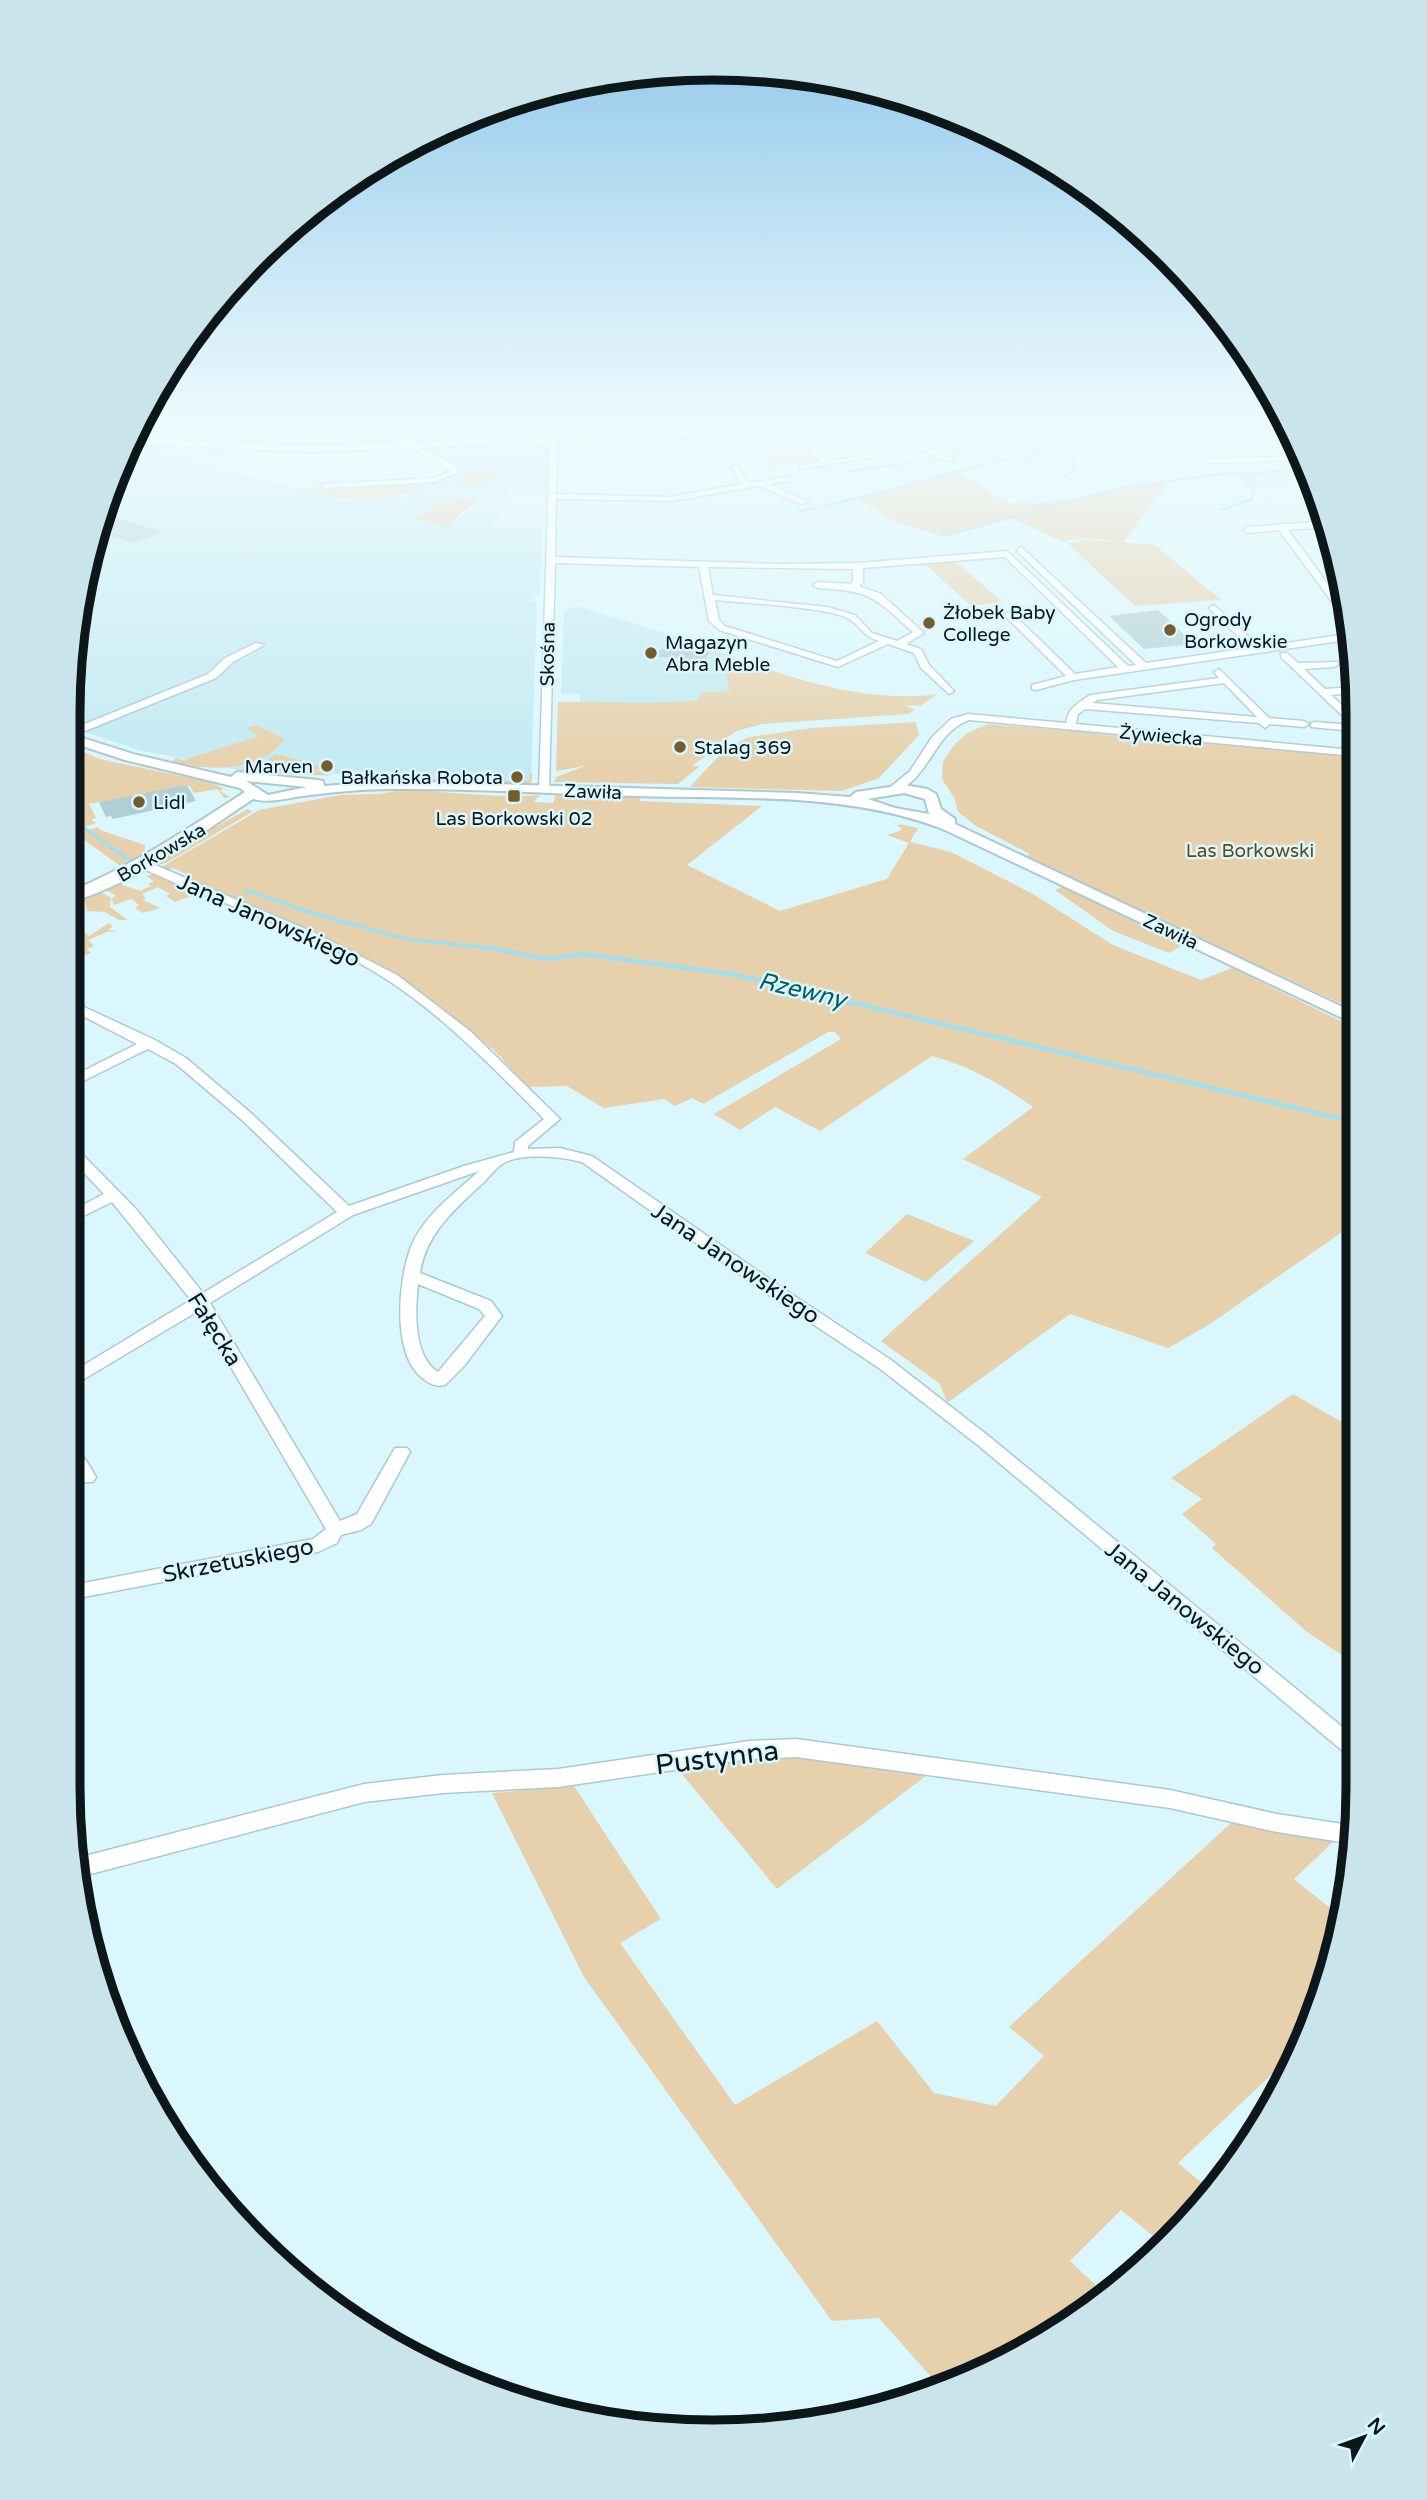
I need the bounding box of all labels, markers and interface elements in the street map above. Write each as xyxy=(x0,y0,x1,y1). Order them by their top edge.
place label: Żłobek Baby College xyxy=(943,602,1056,646)
place label: Ogrody Borkowskie xyxy=(1184,609,1288,653)
marker: Żłobek Baby College xyxy=(921,615,937,631)
street label: Skośna xyxy=(536,621,560,687)
marker: Ogrody Borkowskie xyxy=(1162,622,1178,638)
place label: Magazyn Abra Meble xyxy=(665,632,770,676)
marker: Magazyn Abra Meble xyxy=(643,645,659,661)
street label: Żywiecka xyxy=(1118,721,1204,751)
place label: Stalag 369 xyxy=(694,737,791,759)
marker: Stalag 369 xyxy=(672,739,688,755)
place label: Marven xyxy=(244,756,313,778)
marker: Marven xyxy=(319,758,335,774)
place label: Bałkańska Robota xyxy=(340,767,503,789)
marker: Bałkańska Robota xyxy=(509,769,525,785)
street label: Zawiła xyxy=(564,780,622,804)
marker: Las Borkowski 02 xyxy=(506,788,522,804)
place label: Lidl xyxy=(153,792,185,814)
marker: Lidl xyxy=(131,794,147,810)
place label: Las Borkowski 02 xyxy=(435,808,593,830)
street label: Borkowska xyxy=(113,819,210,887)
park label: Las Borkowski xyxy=(1186,840,1314,862)
street label: Jana Janowskiego xyxy=(173,868,364,974)
street label: Zawiła xyxy=(1140,910,1202,954)
water label: Rzewny xyxy=(755,966,851,1015)
street label: Jana Janowskiego xyxy=(646,1197,825,1331)
street label: Fałęcka xyxy=(181,1287,248,1372)
street label: Skrzetuskiego xyxy=(160,1533,316,1589)
street label: Jana Janowskiego xyxy=(1099,1536,1270,1682)
street label: Pustynna xyxy=(653,1734,781,1782)
north arrow xyxy=(1329,2402,1399,2472)
text: N xyxy=(1363,2414,1389,2439)

